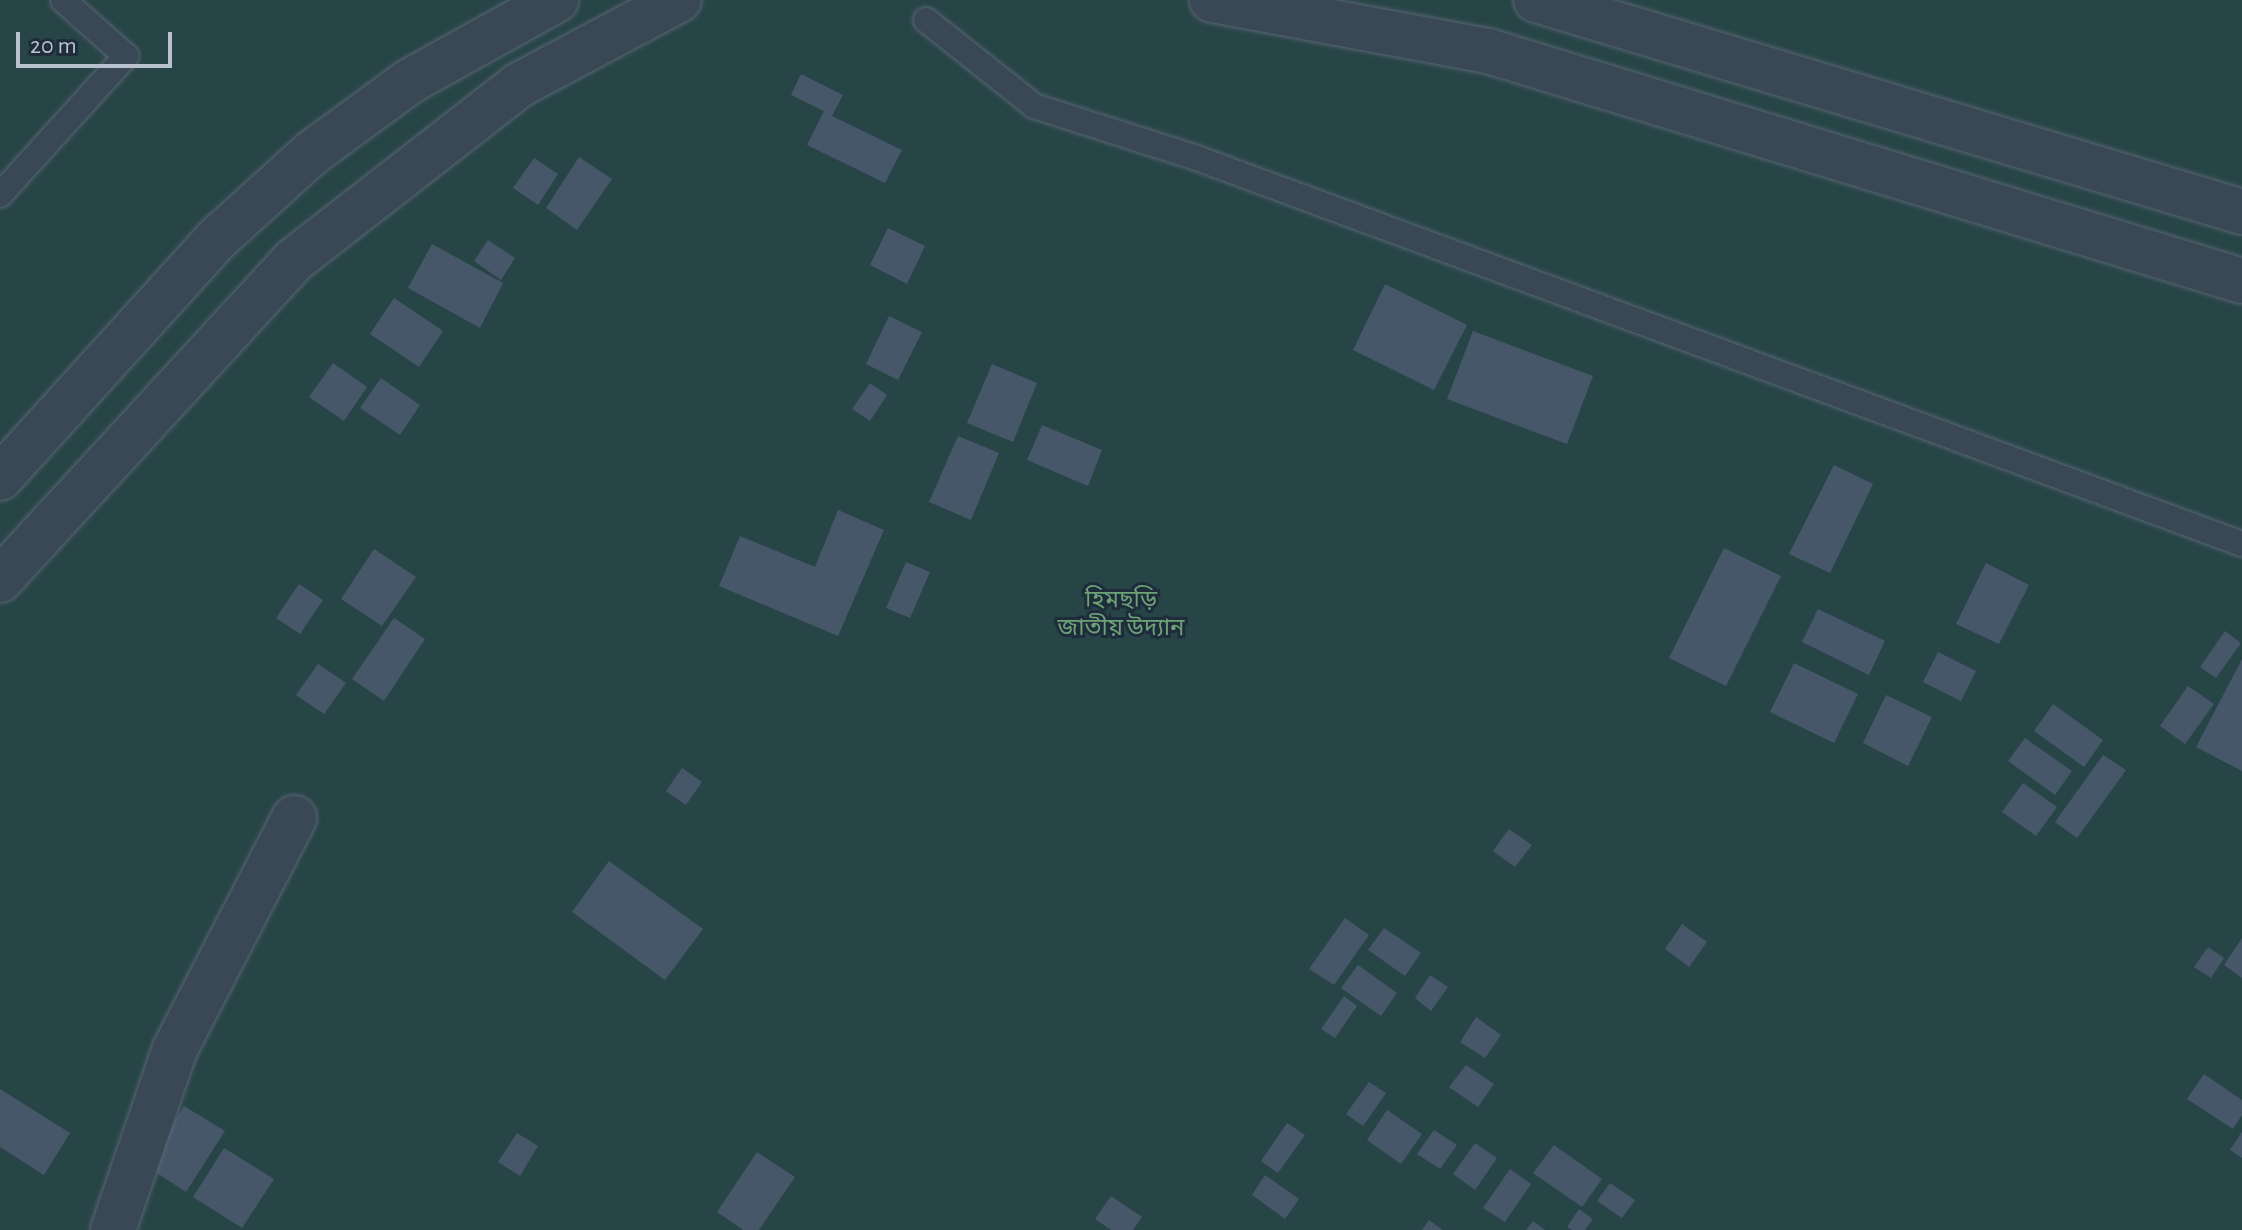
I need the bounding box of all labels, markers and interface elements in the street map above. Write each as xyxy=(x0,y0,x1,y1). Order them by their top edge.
scale bar xyxy=(20,16,176,66)
text: 20 m xyxy=(30,34,77,58)
park label: হিমছড়ি জাতীয় উদ্যান xyxy=(1057,587,1185,643)

